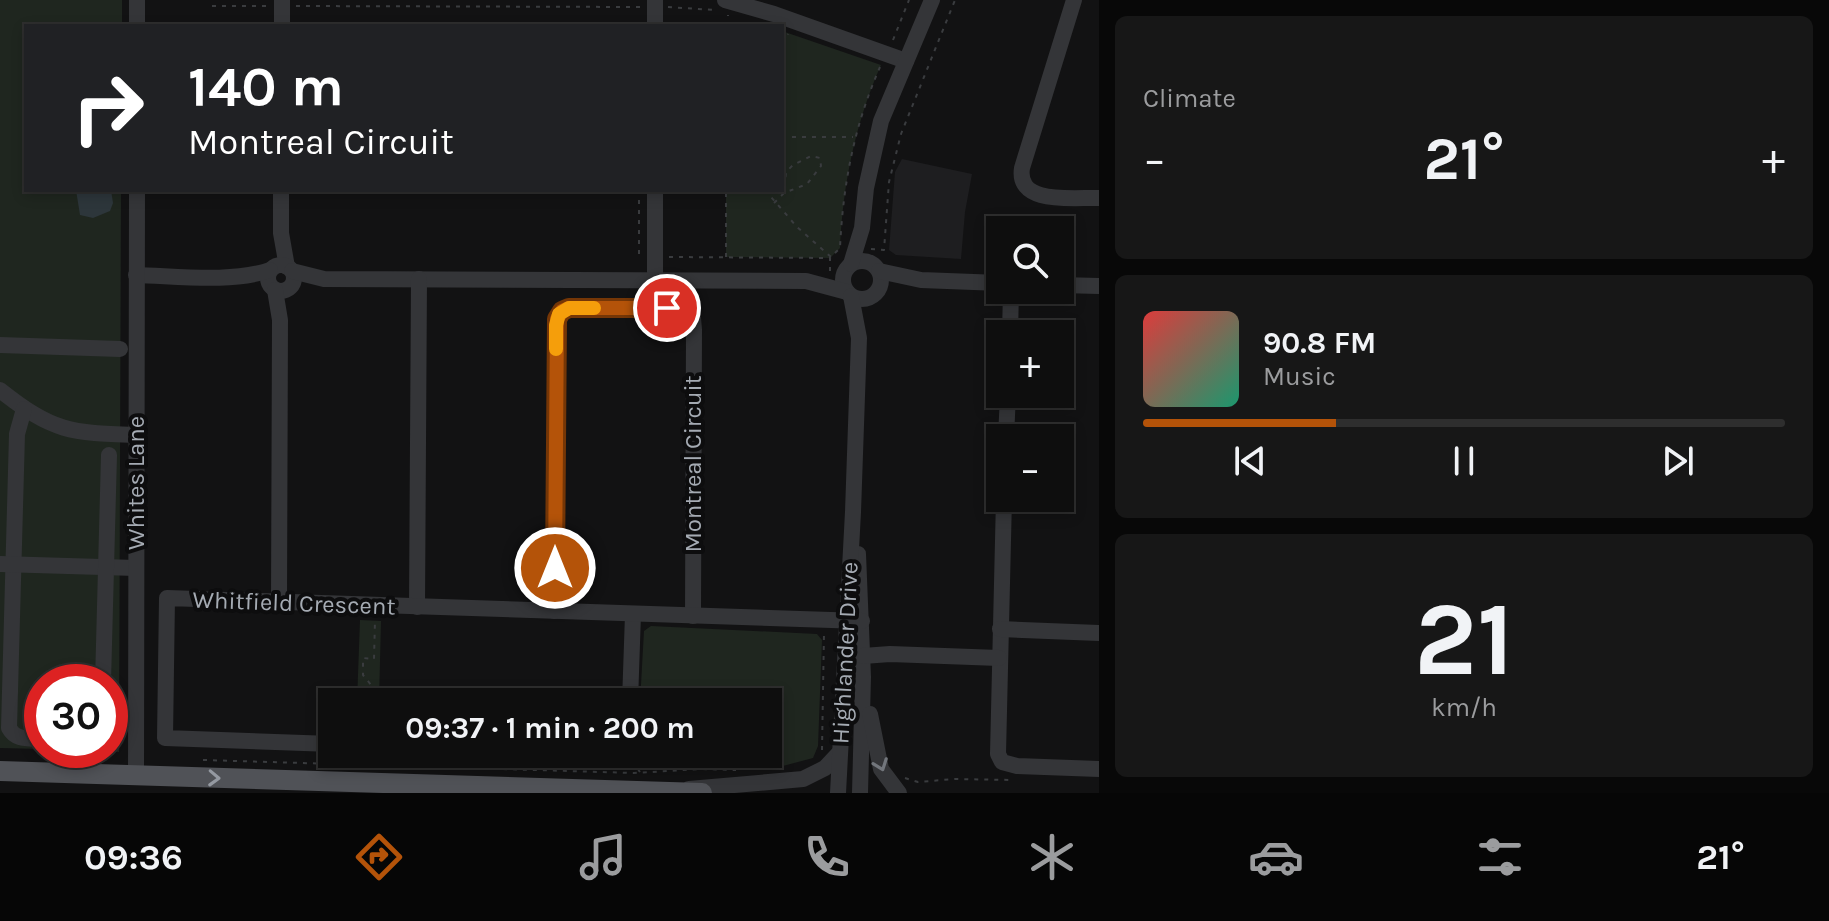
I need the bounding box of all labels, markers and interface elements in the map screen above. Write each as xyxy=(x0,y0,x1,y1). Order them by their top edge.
text: 140 m xyxy=(188,54,344,119)
icon: right xyxy=(56,56,160,160)
text: Climate xyxy=(1143,83,1236,114)
text: Montreal Circuit xyxy=(188,121,454,163)
text: 21° xyxy=(1424,124,1505,194)
text: − xyxy=(1143,134,1166,185)
text: + xyxy=(1762,134,1785,185)
map controls xyxy=(986,216,1074,512)
button: search xyxy=(986,216,1074,304)
pin xyxy=(633,274,701,342)
icon: arrive xyxy=(645,286,689,330)
button: + xyxy=(986,320,1074,408)
text: 90.8 FM xyxy=(1263,325,1376,361)
text: Music xyxy=(1263,361,1336,392)
street label: Montreal Circuit xyxy=(679,375,707,553)
street label: Whites Lane xyxy=(122,416,150,550)
button: − xyxy=(986,424,1074,512)
icon: previous xyxy=(1228,439,1272,483)
icon: pause xyxy=(1442,439,1486,483)
icon: next xyxy=(1656,439,1700,483)
position arrow xyxy=(513,526,597,610)
street label: Highlander Drive xyxy=(826,561,864,745)
text: 21 xyxy=(1414,579,1514,700)
street label: Whitfield Crescent xyxy=(192,585,396,621)
speed limit sign: 30 xyxy=(24,664,128,768)
text: km/h xyxy=(1431,692,1497,723)
text: 09:37 · 1 min · 200 m xyxy=(405,710,695,746)
one-way arrow xyxy=(871,757,888,771)
one-way arrow xyxy=(208,770,221,787)
icon: directions xyxy=(351,829,407,885)
icon: music xyxy=(575,829,631,885)
icon: phone xyxy=(799,829,855,885)
icon: climate xyxy=(1024,829,1080,885)
icon: car xyxy=(1248,829,1304,885)
icon: filters xyxy=(1472,829,1528,885)
text: 09:36 xyxy=(84,836,183,878)
text: 21° xyxy=(1696,836,1745,878)

